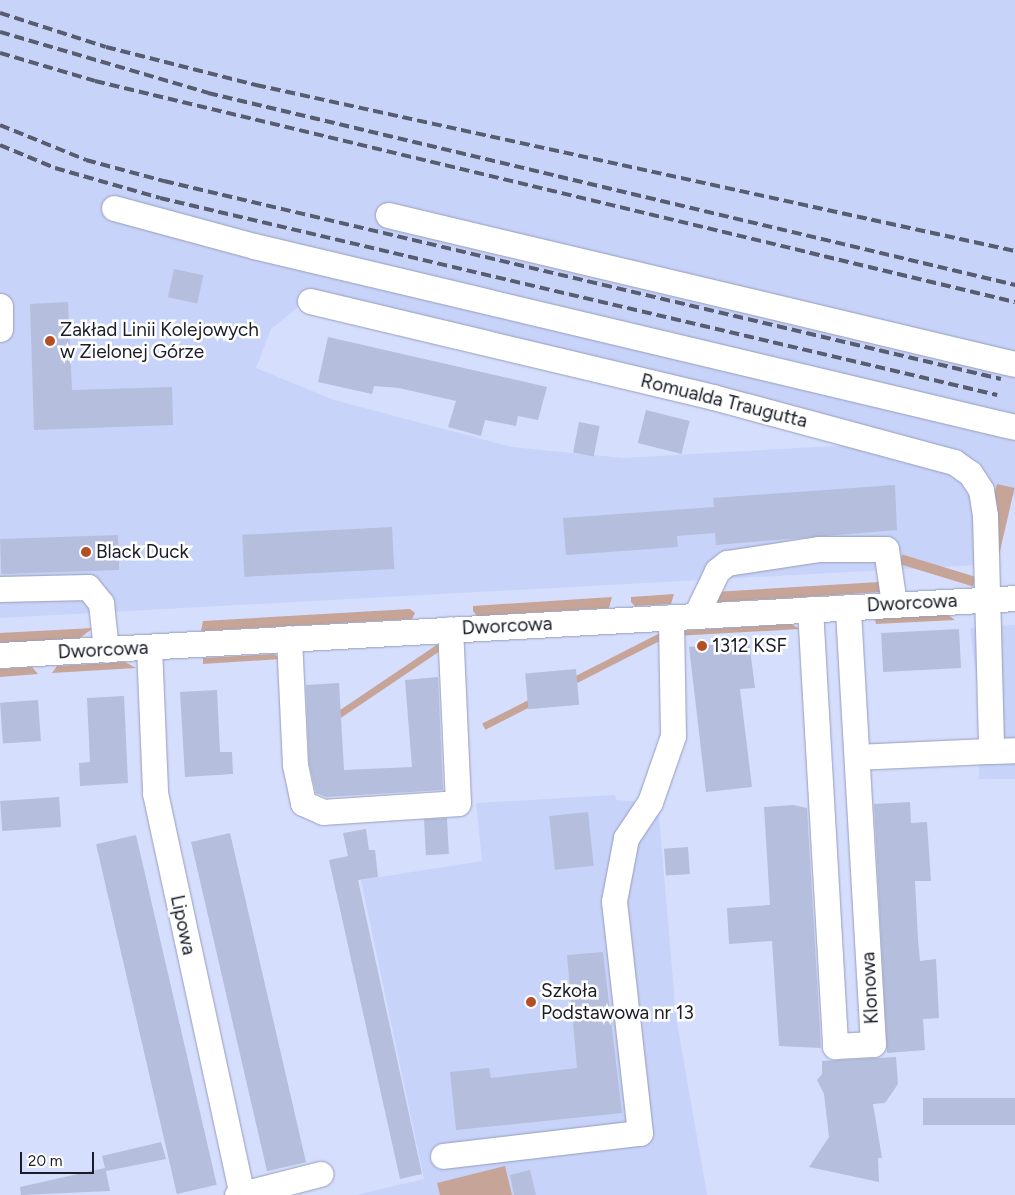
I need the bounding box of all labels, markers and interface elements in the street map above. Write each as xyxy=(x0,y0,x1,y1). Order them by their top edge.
place label: Zakład Linii Kolejowych w Zielonej Górze xyxy=(60,319,259,363)
marker: Zakład Linii Kolejowych w Zielonej Górze xyxy=(44,335,56,347)
street label: Romualda Traugutta xyxy=(638,369,810,433)
place label: Black Duck xyxy=(96,541,189,563)
marker: Black Duck xyxy=(80,546,92,558)
street label: Dworcowa xyxy=(866,589,958,617)
street label: Dworcowa xyxy=(461,612,553,640)
place label: 1312 KSF xyxy=(712,635,787,657)
street label: Dworcowa xyxy=(57,636,149,664)
marker: 1312 KSF xyxy=(696,640,708,652)
street label: Lipowa xyxy=(166,893,200,957)
street label: Klonowa xyxy=(857,951,883,1025)
place label: Szkoła Podstawowa nr 13 xyxy=(541,980,694,1024)
marker: Szkoła Podstawowa nr 13 xyxy=(525,996,537,1008)
scale bar xyxy=(22,1142,96,1174)
text: 20 m xyxy=(28,1152,62,1170)

